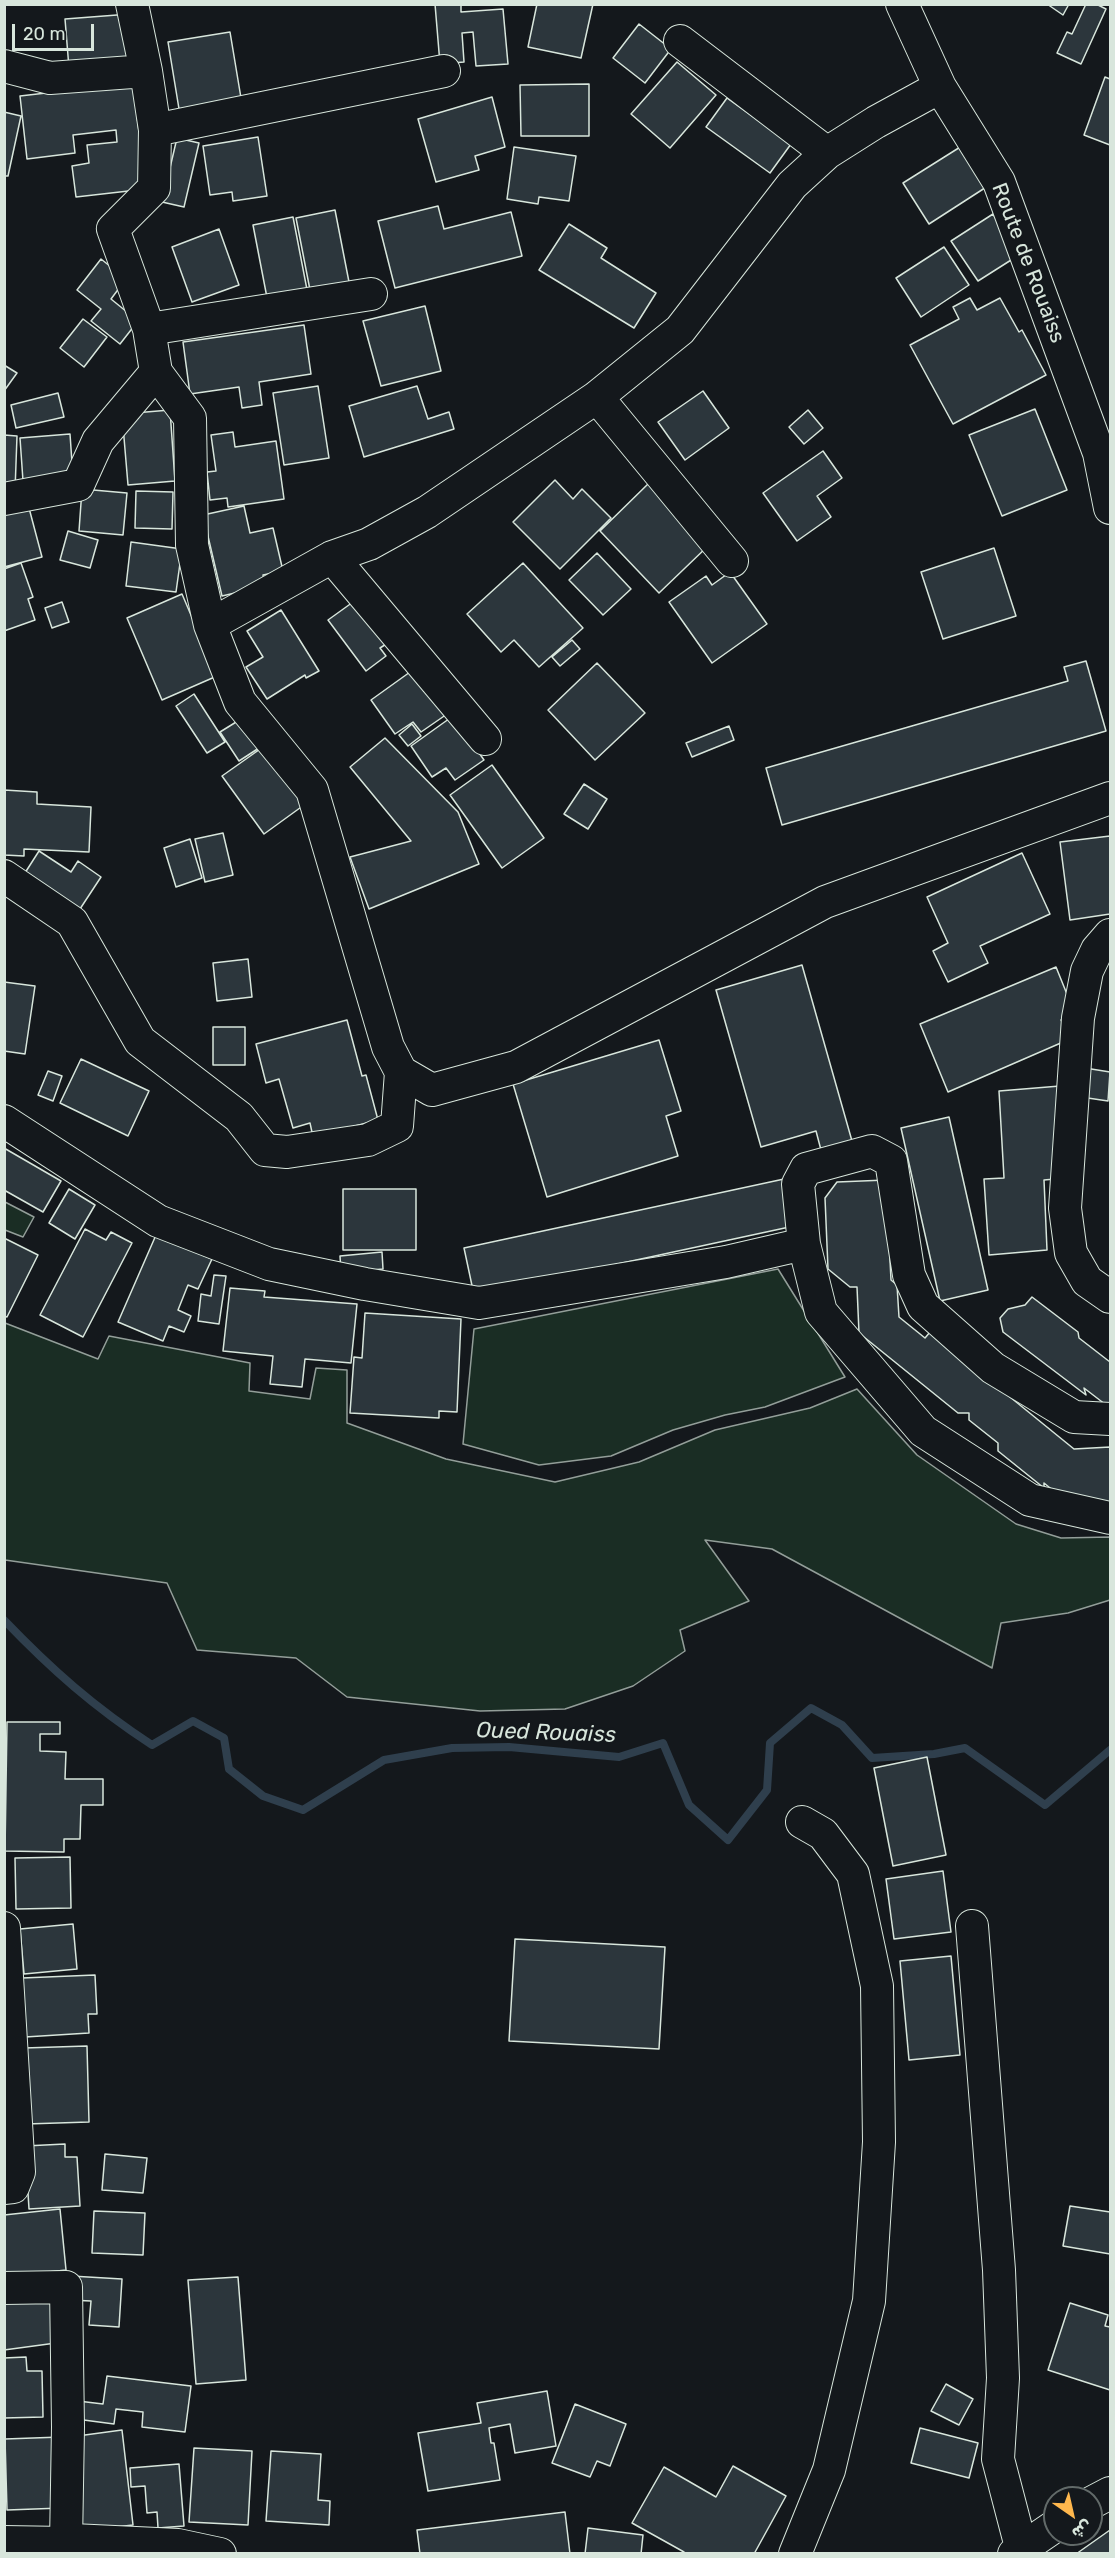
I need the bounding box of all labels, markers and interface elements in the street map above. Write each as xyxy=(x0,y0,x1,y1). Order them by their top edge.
scale bar xyxy=(15,12,98,50)
text: 20 m xyxy=(23,23,65,45)
street label: Route de Rouaiss xyxy=(986,179,1070,347)
water label: Oued Rouaiss xyxy=(476,1717,616,1749)
north arrow xyxy=(1043,2486,1103,2546)
text: ش xyxy=(1069,2516,1096,2543)

